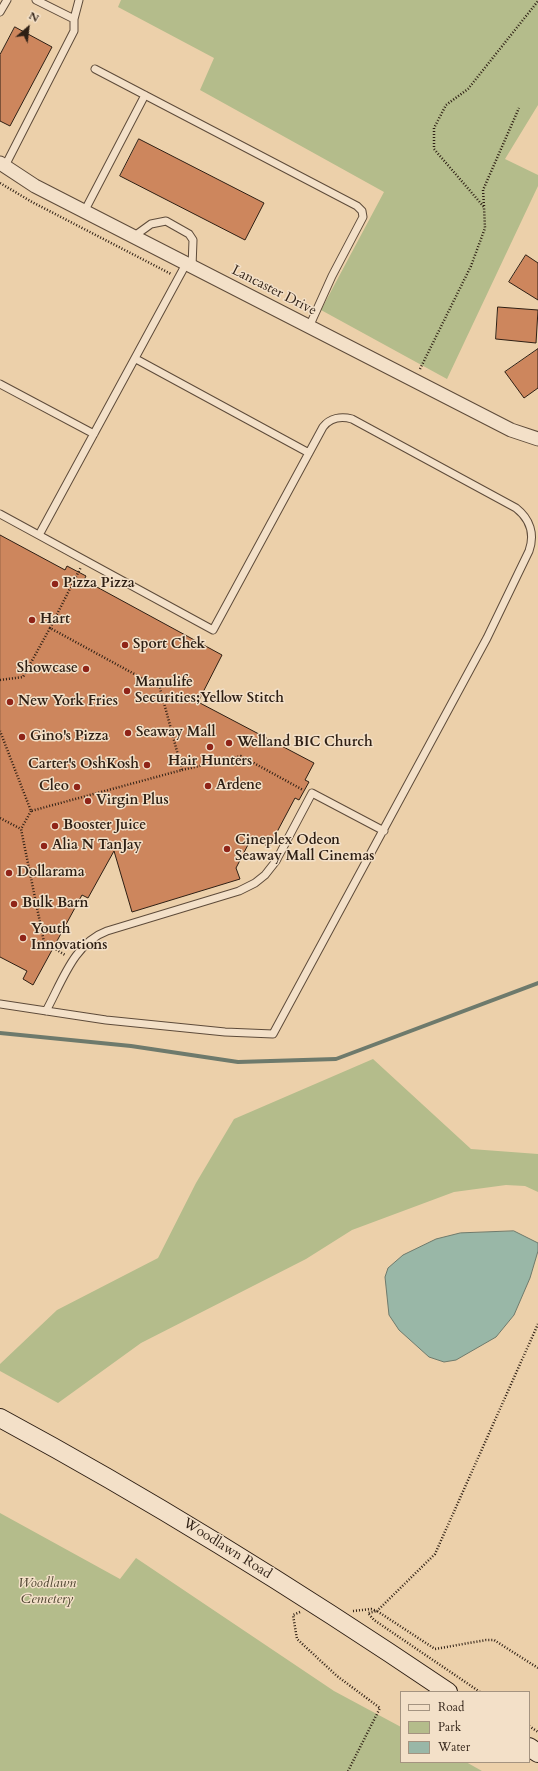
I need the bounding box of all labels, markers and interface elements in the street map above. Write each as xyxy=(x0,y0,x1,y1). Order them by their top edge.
north arrow xyxy=(8,8,48,48)
text: N xyxy=(26,8,42,26)
street label: Lancaster Drive xyxy=(229,262,319,320)
place label: Pizza Pizza xyxy=(63,576,135,592)
marker: Pizza Pizza xyxy=(50,579,60,589)
place label: Hart xyxy=(40,612,70,628)
marker: Hart xyxy=(27,615,37,625)
place label: Sport Chek xyxy=(133,637,205,653)
marker: Sport Chek xyxy=(120,640,130,650)
place label: Showcase xyxy=(17,661,78,677)
marker: Showcase xyxy=(81,664,91,674)
place label: Manulife Securities;Yellow Stitch xyxy=(135,675,284,708)
marker: Manulife Securities;Yellow Stitch xyxy=(122,686,132,696)
place label: New York Fries xyxy=(18,694,118,710)
marker: New York Fries xyxy=(5,697,15,707)
place label: Seaway Mall xyxy=(136,725,216,741)
marker: Seaway Mall xyxy=(123,728,133,738)
place label: Gino's Pizza xyxy=(30,729,109,745)
marker: Gino's Pizza xyxy=(17,732,27,742)
place label: Welland BIC Church xyxy=(237,735,373,751)
marker: Welland BIC Church xyxy=(224,738,234,748)
marker: Hair Hunters xyxy=(205,742,215,752)
place label: Hair Hunters xyxy=(168,754,252,770)
place label: Carter's OshKosh xyxy=(28,757,139,773)
marker: Carter's OshKosh xyxy=(142,760,152,770)
place label: Ardene xyxy=(216,778,262,794)
place label: Cleo xyxy=(39,779,69,795)
marker: Ardene xyxy=(203,781,213,791)
marker: Cleo xyxy=(72,782,82,792)
place label: Virgin Plus xyxy=(96,793,169,809)
marker: Virgin Plus xyxy=(83,796,93,806)
place label: Booster Juice xyxy=(63,818,146,834)
marker: Booster Juice xyxy=(50,821,60,831)
place label: Cineplex Odeon Seaway Mall Cinemas xyxy=(235,833,375,866)
place label: Alia N TanJay xyxy=(52,838,142,854)
marker: Alia N TanJay xyxy=(39,841,49,851)
marker: Cineplex Odeon Seaway Mall Cinemas xyxy=(222,844,232,854)
place label: Dollarama xyxy=(17,865,85,881)
marker: Dollarama xyxy=(4,868,14,878)
place label: Bulk Barn xyxy=(22,896,89,912)
marker: Bulk Barn xyxy=(9,899,19,909)
place label: Youth Innovations xyxy=(31,922,107,954)
marker: Youth Innovations xyxy=(18,933,28,943)
street label: Woodlawn Road xyxy=(180,1515,274,1583)
park label: Woodlawn Cemetery xyxy=(18,1576,76,1608)
legend xyxy=(400,1691,530,1763)
text: Road xyxy=(438,1699,464,1715)
text: Park xyxy=(438,1719,461,1735)
text: Water xyxy=(438,1739,470,1755)

